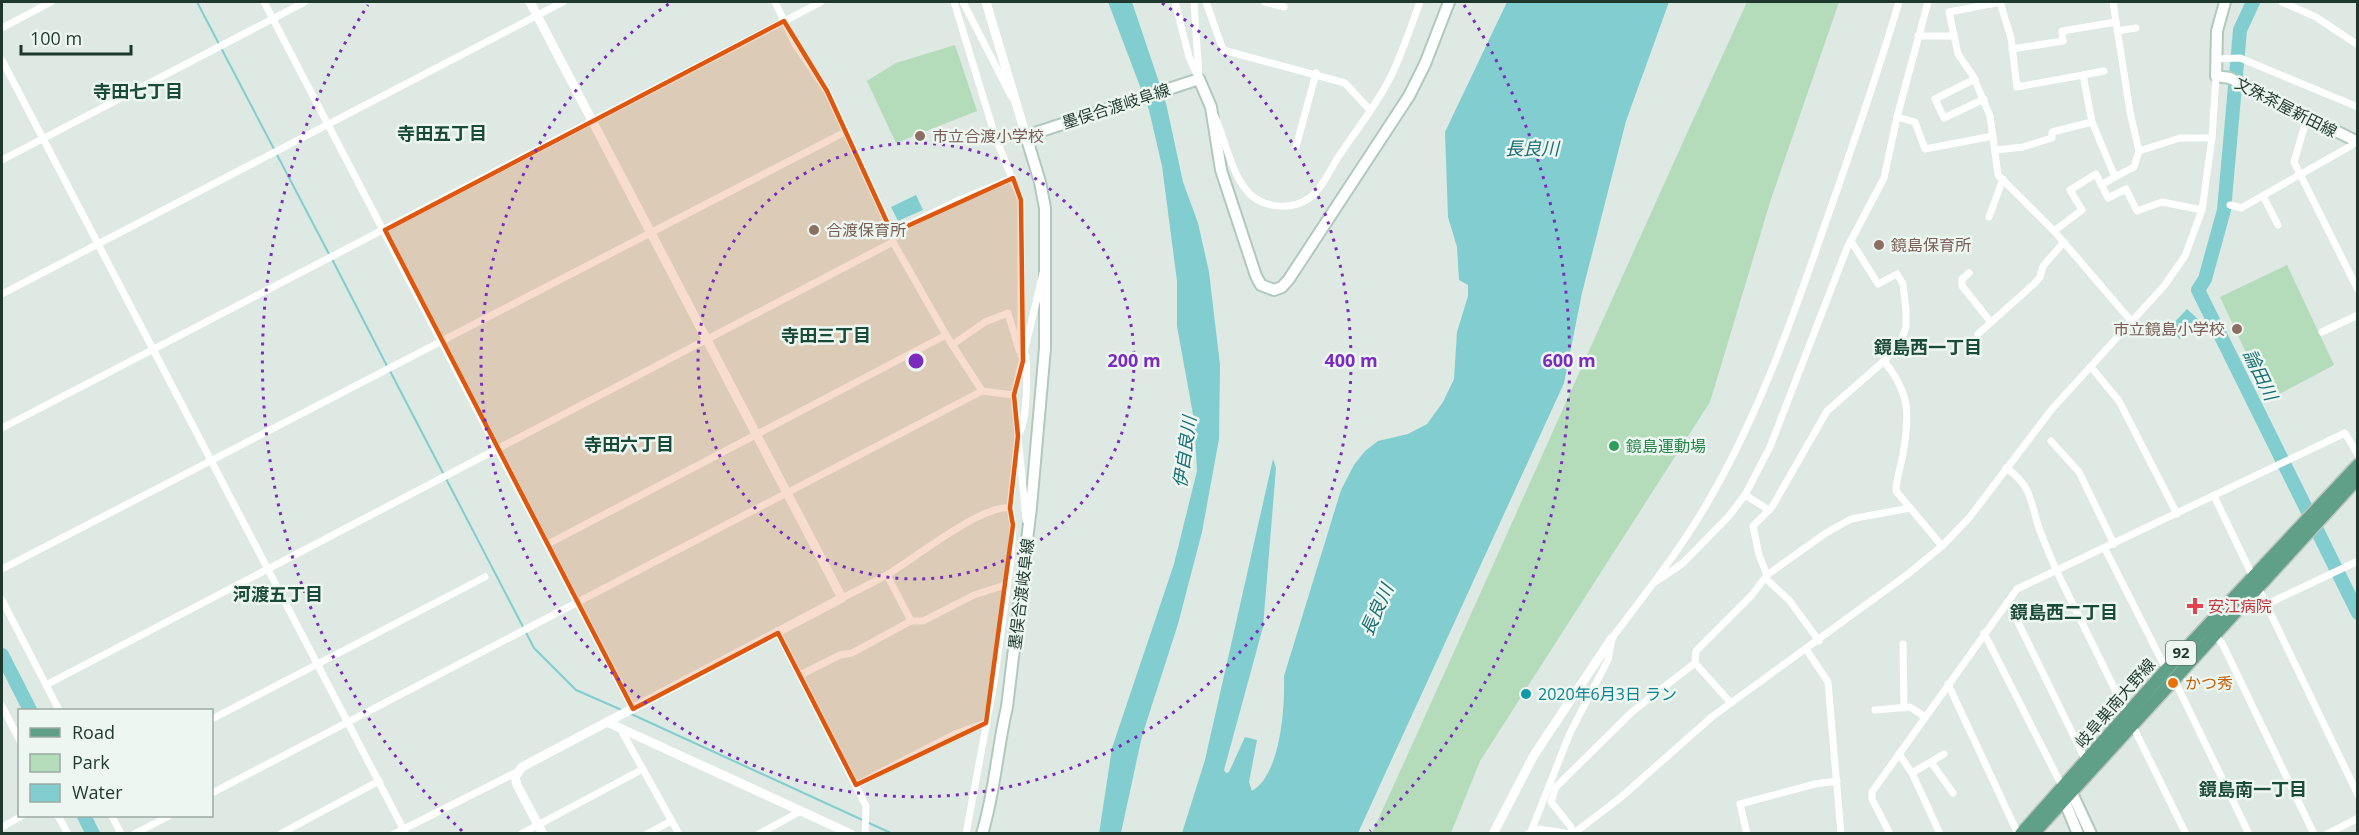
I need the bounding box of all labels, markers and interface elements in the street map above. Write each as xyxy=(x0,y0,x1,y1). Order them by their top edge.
scale bar xyxy=(21,18,130,56)
text: 100 m xyxy=(30,26,82,50)
street label: 文殊茶屋新田線 xyxy=(2231,72,2341,142)
street label: 墨俣合渡岐阜線 xyxy=(1059,78,1173,134)
district label: 寺田七丁目 xyxy=(93,79,183,103)
district label: 寺田五丁目 xyxy=(397,121,487,145)
place label: 市立合渡小学校 xyxy=(932,125,1044,147)
marker: 市立合渡小学校 xyxy=(913,129,927,143)
water label: 長良川 xyxy=(1505,136,1561,160)
place label: 合渡保育所 xyxy=(826,219,906,241)
marker: 合渡保育所 xyxy=(807,223,821,237)
place label: 鏡島保育所 xyxy=(1891,234,1971,256)
marker: 鏡島保育所 xyxy=(1872,238,1886,252)
place label: 市立鏡島小学校 xyxy=(2113,318,2225,340)
marker: 市立鏡島小学校 xyxy=(2230,322,2244,336)
district label: 寺田三丁目 xyxy=(781,323,871,347)
district label: 鏡島西一丁目 xyxy=(1873,335,1982,359)
water label: 論田川 xyxy=(2238,345,2284,406)
text: 200 m xyxy=(1107,348,1161,372)
text: 400 m xyxy=(1324,348,1378,372)
text: 600 m xyxy=(1542,348,1596,372)
centre of rings xyxy=(906,351,926,371)
water label: 伊自良川 xyxy=(1167,413,1201,489)
district label: 寺田六丁目 xyxy=(584,432,674,456)
place label: 鏡島運動場 xyxy=(1626,435,1706,457)
marker: 鏡島運動場 xyxy=(1607,439,1621,453)
street label: 墨俣合渡岐阜線 xyxy=(1003,537,1039,651)
water label: 長良川 xyxy=(1354,578,1399,639)
district label: 河渡五丁目 xyxy=(233,582,323,606)
place label: 安江病院 xyxy=(2208,595,2272,617)
marker: 安江病院 xyxy=(2186,597,2204,615)
district label: 鏡島西二丁目 xyxy=(2009,600,2118,624)
road number: 92 xyxy=(2166,641,2196,665)
street label: 岐阜巣南大野線 xyxy=(2070,654,2160,752)
place label: かつ秀 xyxy=(2185,672,2233,694)
marker: かつ秀 xyxy=(2166,676,2180,690)
place label: 2020年6月3日 ラン xyxy=(1538,683,1677,705)
marker: 2020年6月3日 ラン xyxy=(1519,687,1533,701)
legend xyxy=(18,709,213,817)
text: Road xyxy=(72,720,115,744)
text: Park xyxy=(72,750,110,774)
district label: 鏡島南一丁目 xyxy=(2198,777,2307,801)
text: Water xyxy=(72,780,123,804)

